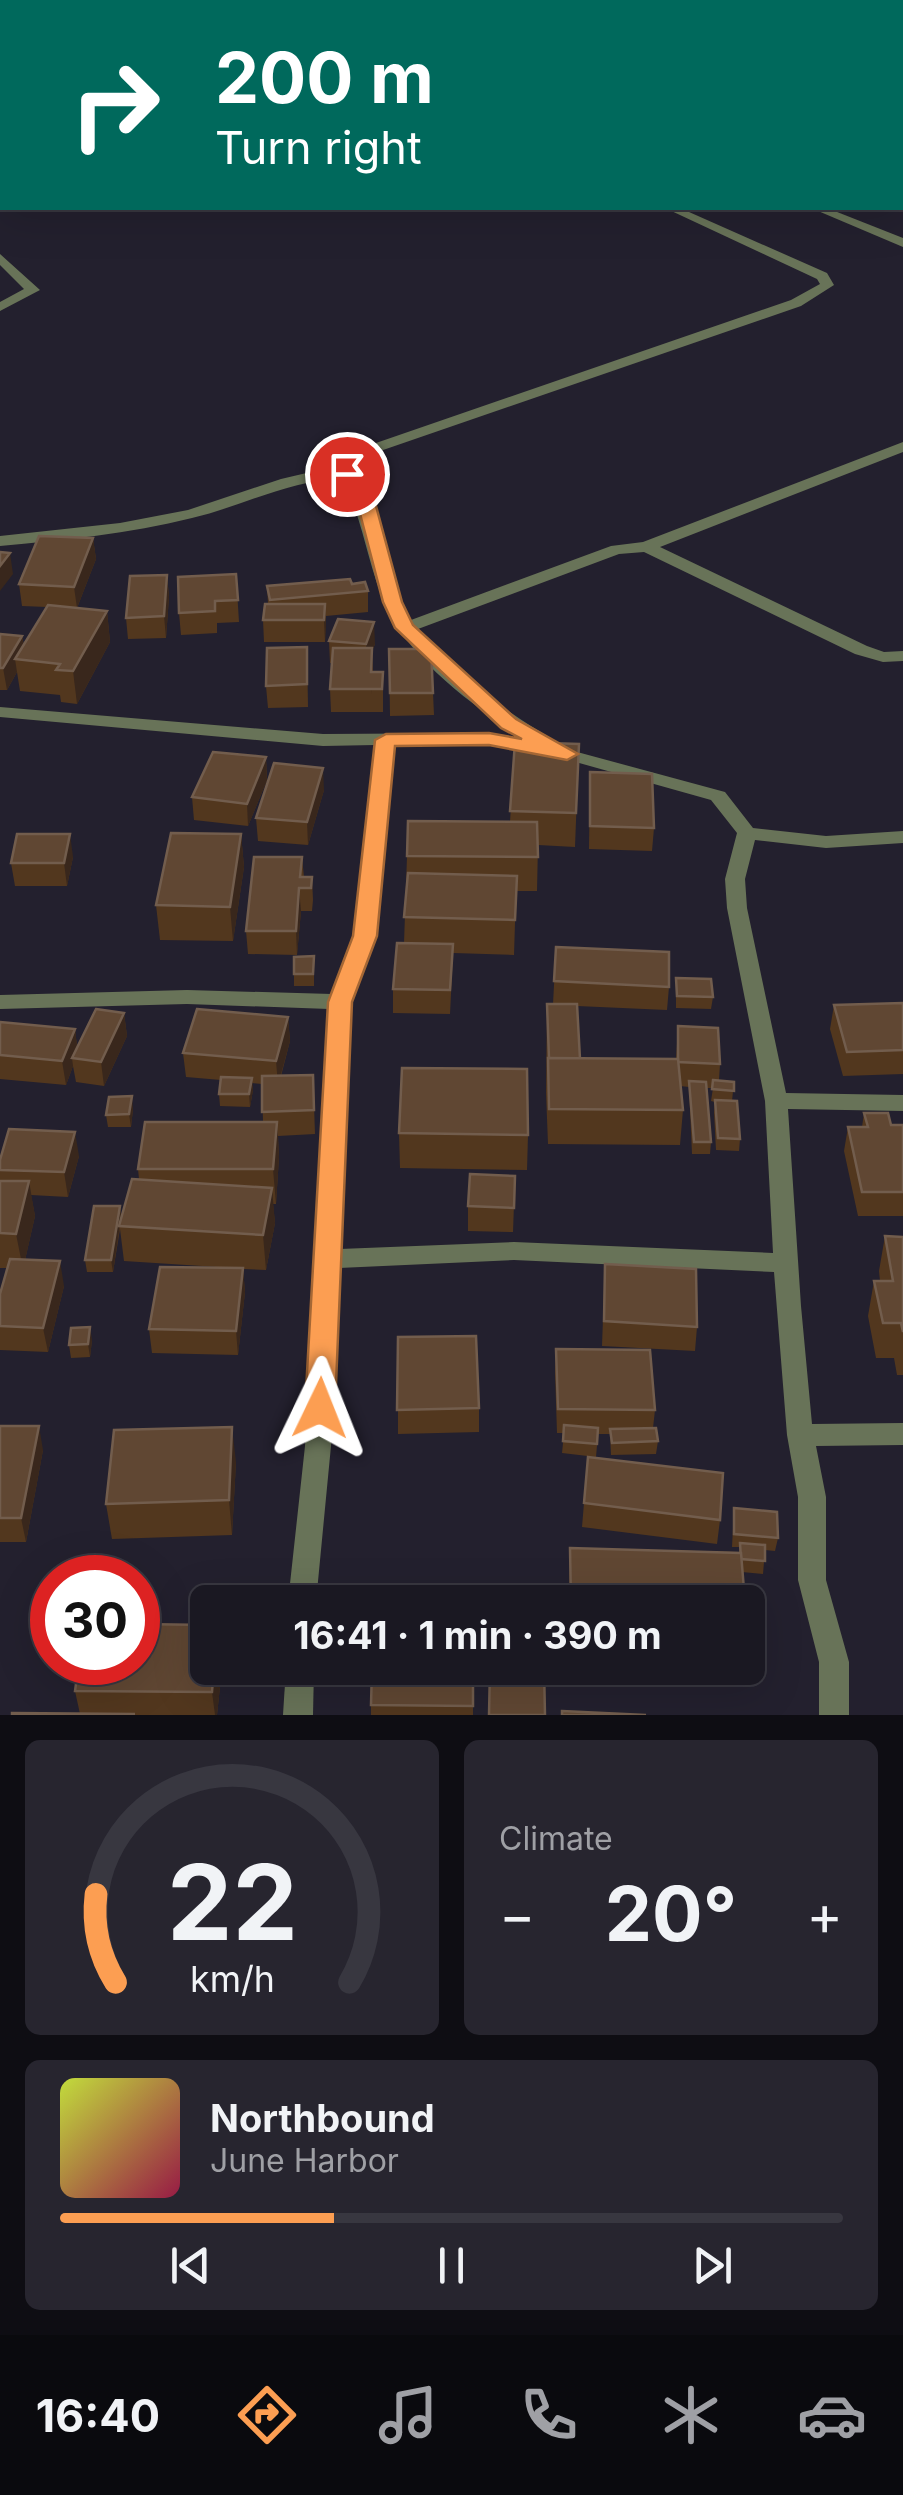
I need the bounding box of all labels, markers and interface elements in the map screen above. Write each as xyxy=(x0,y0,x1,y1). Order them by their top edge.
text: 200 m xyxy=(215,35,434,120)
icon: right xyxy=(50,40,180,170)
text: Turn right xyxy=(215,120,422,175)
pin xyxy=(305,432,390,517)
icon: arrive xyxy=(320,447,375,502)
position arrow xyxy=(268,1356,372,1460)
speed limit sign: 30 xyxy=(30,1555,160,1685)
text: 16:41 · 1 min · 390 m xyxy=(293,1612,662,1658)
text: Climate xyxy=(499,1819,613,1858)
text: 22 xyxy=(166,1839,298,1965)
text: 20° xyxy=(605,1868,737,1959)
text: − xyxy=(499,1882,535,1948)
text: + xyxy=(807,1882,843,1948)
text: km/h xyxy=(190,1957,274,2001)
text: Northbound xyxy=(210,2095,435,2141)
text: June Harbor xyxy=(210,2141,399,2180)
icon: previous xyxy=(163,2238,218,2293)
icon: pause xyxy=(424,2238,479,2293)
icon: next xyxy=(685,2238,740,2293)
icon: directions xyxy=(232,2380,302,2450)
icon: music xyxy=(373,2380,443,2450)
icon: phone xyxy=(514,2380,584,2450)
icon: climate xyxy=(656,2380,726,2450)
icon: car xyxy=(797,2380,867,2450)
text: 16:40 xyxy=(36,2388,160,2443)

